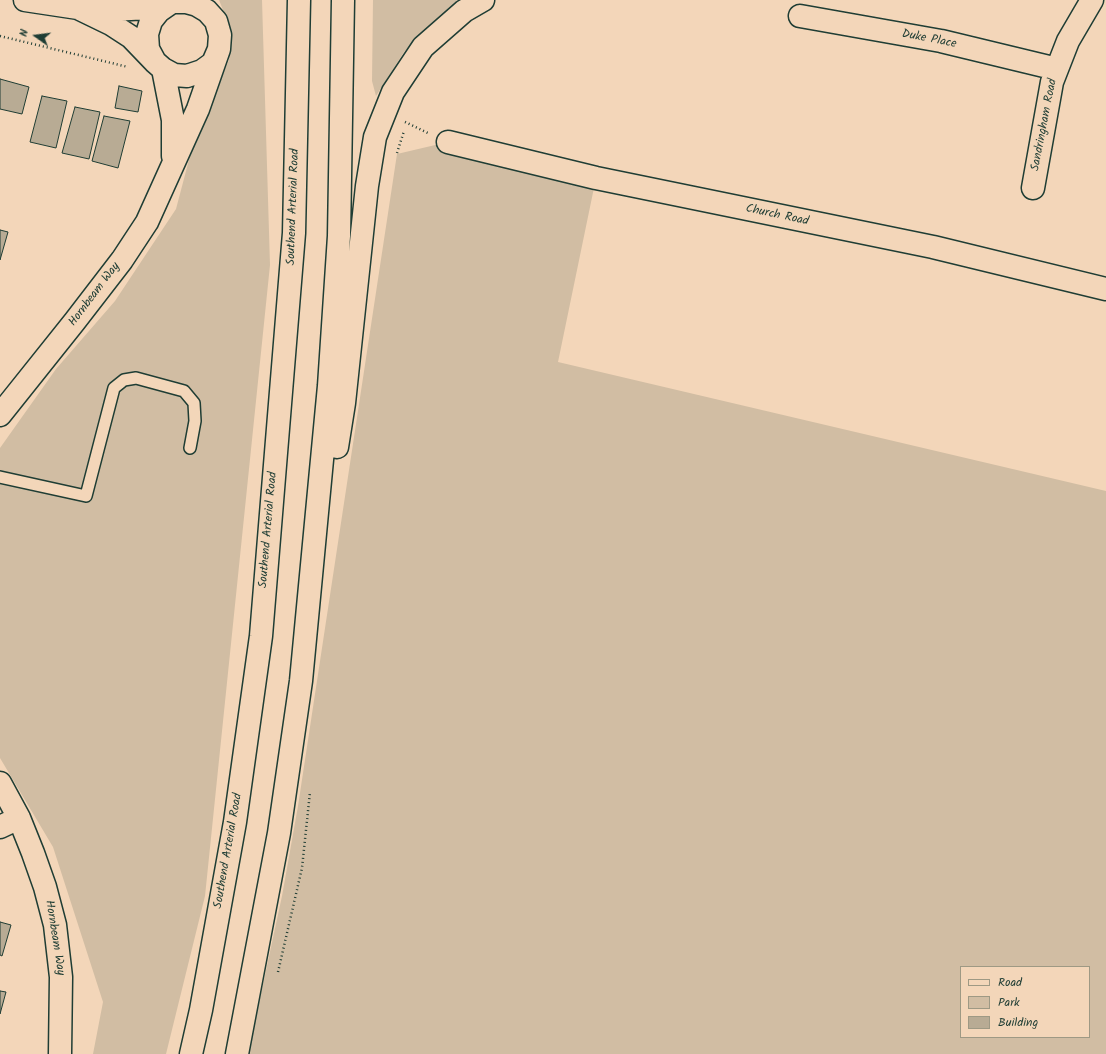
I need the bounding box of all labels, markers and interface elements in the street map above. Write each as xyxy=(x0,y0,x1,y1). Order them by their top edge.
north arrow xyxy=(16,16,56,56)
text: N xyxy=(15,28,34,39)
street label: Duke Place xyxy=(901,28,957,52)
street label: Sandringham Road xyxy=(1029,78,1061,172)
street label: Southend Arterial Road xyxy=(285,148,303,266)
street label: Church Road xyxy=(744,202,810,230)
street label: Hornbeam Way xyxy=(66,260,124,330)
street label: Southend Arterial Road xyxy=(257,471,281,589)
street label: Southend Arterial Road xyxy=(212,792,246,910)
street label: Hornbeam Way xyxy=(41,899,67,977)
legend xyxy=(960,966,1090,1038)
text: Road xyxy=(998,973,1022,992)
text: Park xyxy=(998,993,1020,1012)
text: Building xyxy=(998,1013,1038,1032)

